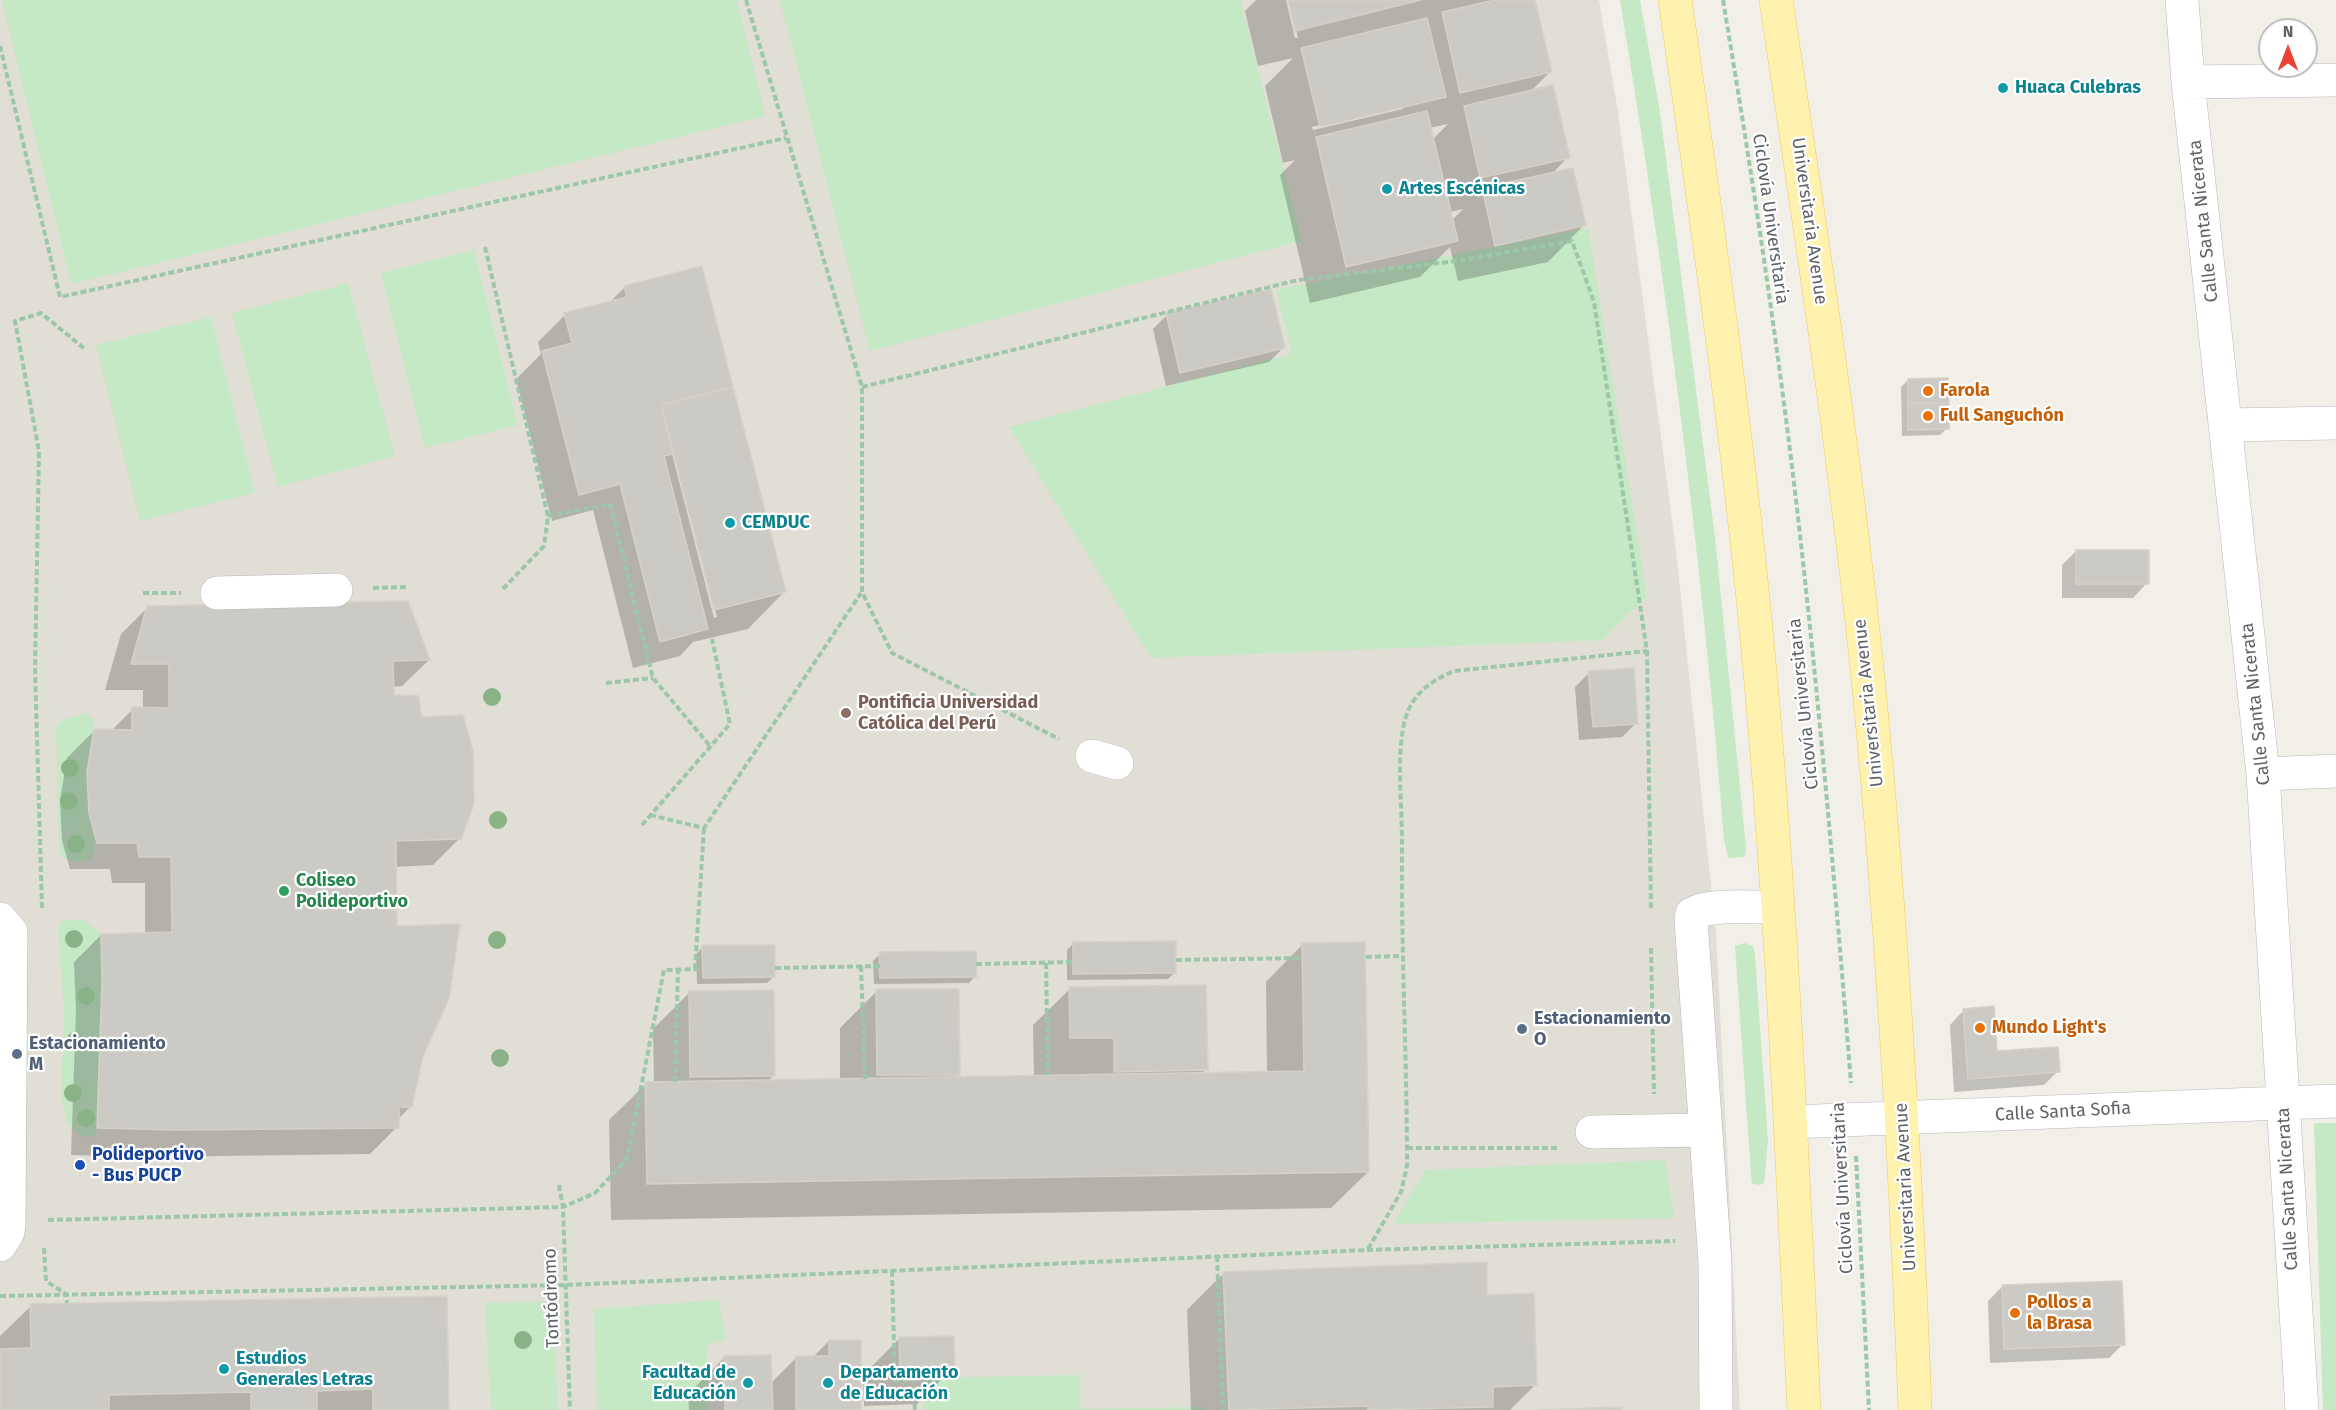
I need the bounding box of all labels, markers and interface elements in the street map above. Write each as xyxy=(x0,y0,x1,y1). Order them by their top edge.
north arrow xyxy=(2258,18,2318,78)
text: N xyxy=(2283,22,2293,41)
place label: Huaca Culebras xyxy=(2015,77,2141,99)
marker: Huaca Culebras xyxy=(1996,81,2010,95)
street label: Ciclovía Universitaria xyxy=(1747,132,1793,306)
street label: Universitaria Avenue xyxy=(1787,136,1831,306)
street label: Calle Santa Nicerata xyxy=(2185,139,2223,303)
place label: Artes Escénicas xyxy=(1399,178,1525,200)
marker: Artes Escénicas xyxy=(1380,182,1394,196)
place label: Farola xyxy=(1940,380,1990,402)
marker: Farola xyxy=(1921,384,1935,398)
place label: Full Sanguchón xyxy=(1940,405,2064,427)
marker: Full Sanguchón xyxy=(1921,409,1935,423)
place label: CEMDUC xyxy=(742,512,810,534)
marker: CEMDUC xyxy=(723,516,737,530)
street label: Ciclovía Universitaria xyxy=(1784,617,1824,791)
street label: Universitaria Avenue xyxy=(1849,618,1889,788)
street label: Calle Santa Nicerata xyxy=(2237,622,2275,786)
place label: Pontificia Universidad Católica del Perú xyxy=(858,692,1038,734)
marker: Pontificia Universidad Católica del Perú xyxy=(839,706,853,720)
place label: Coliseo Polideportivo xyxy=(296,870,408,912)
marker: Coliseo Polideportivo xyxy=(277,884,291,898)
place label: Estacionamiento O xyxy=(1534,1008,1671,1050)
place label: Mundo Light's xyxy=(1992,1017,2106,1039)
marker: Mundo Light's xyxy=(1973,1021,1987,1035)
marker: Estacionamiento O xyxy=(1515,1022,1529,1036)
place label: Estacionamiento M xyxy=(29,1033,166,1076)
marker: Estacionamiento M xyxy=(10,1047,24,1061)
street label: Calle Santa Sofia xyxy=(1994,1098,2132,1126)
street label: Ciclovía Universitaria xyxy=(1828,1101,1858,1275)
street label: Universitaria Avenue xyxy=(1891,1102,1921,1272)
street label: Calle Santa Nicerata xyxy=(2273,1107,2303,1271)
place label: Polideportivo - Bus PUCP xyxy=(92,1144,204,1186)
marker: Polideportivo - Bus PUCP xyxy=(73,1158,87,1172)
street label: Tontódromo xyxy=(539,1248,565,1348)
place label: Pollos a la Brasa xyxy=(2027,1292,2092,1334)
marker: Pollos a la Brasa xyxy=(2008,1306,2022,1320)
place label: Estudios Generales Letras xyxy=(236,1348,373,1390)
marker: Estudios Generales Letras xyxy=(217,1362,231,1376)
place label: Facultad de Educación xyxy=(642,1362,736,1404)
place label: Departamento de Educación xyxy=(840,1362,959,1404)
marker: Facultad de Educación xyxy=(741,1376,755,1390)
marker: Departamento de Educación xyxy=(821,1376,835,1390)

